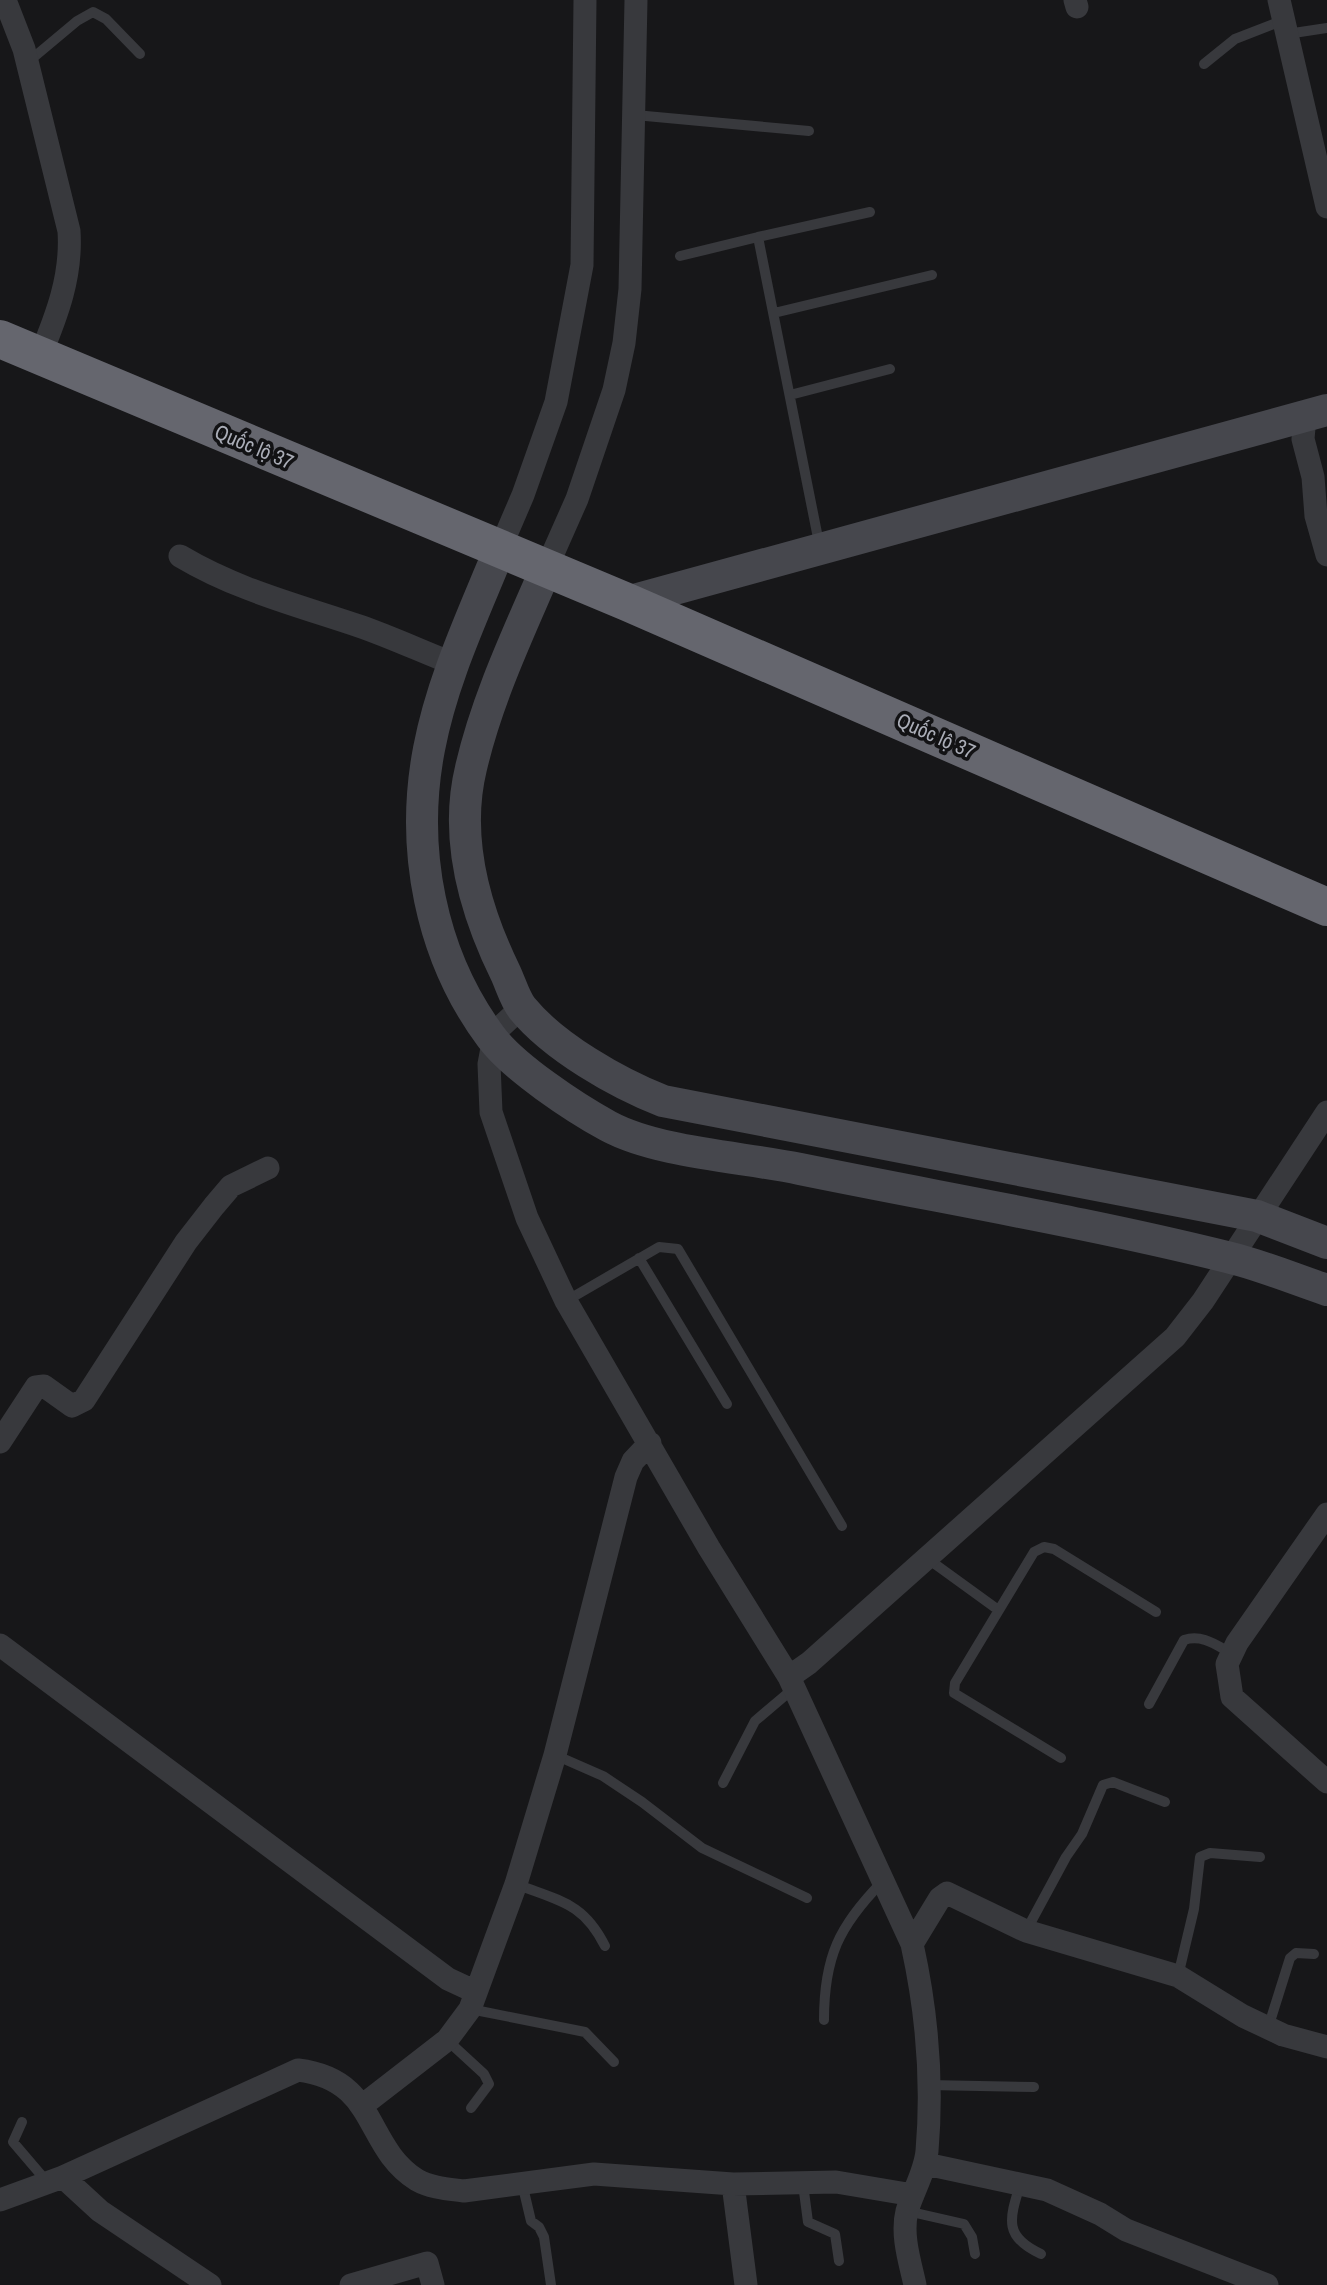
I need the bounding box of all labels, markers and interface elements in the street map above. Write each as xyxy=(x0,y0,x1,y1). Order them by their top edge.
street label: Quốc lộ 37 xyxy=(210,417,298,476)
street label: Quốc lộ 37 xyxy=(892,705,980,766)

